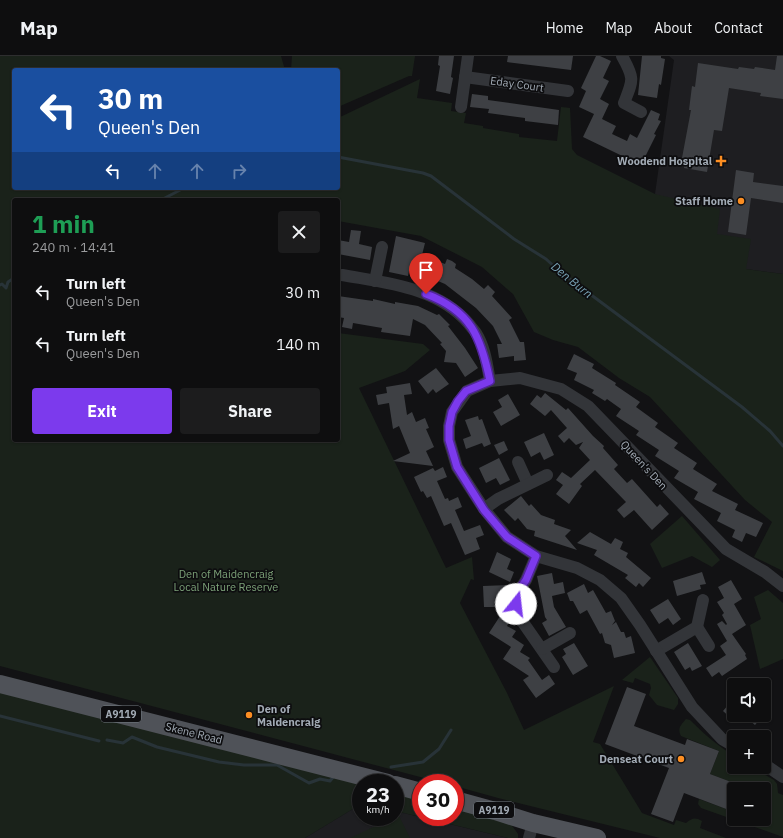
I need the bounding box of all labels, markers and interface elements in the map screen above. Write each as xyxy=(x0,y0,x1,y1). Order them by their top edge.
text: Map xyxy=(20,16,58,40)
text: Home xyxy=(546,19,583,37)
text: Map xyxy=(605,19,632,37)
text: About xyxy=(654,19,692,37)
text: Contact xyxy=(714,19,763,37)
street label: Eday Court xyxy=(489,73,545,95)
text: 30 m xyxy=(98,80,163,117)
icon: left xyxy=(32,84,84,136)
text: Queen's Den xyxy=(98,116,200,139)
place label: Woodend Hospital xyxy=(617,154,713,168)
marker: Woodend Hospital xyxy=(715,155,727,167)
icon: left xyxy=(102,160,124,182)
icon: ahead xyxy=(144,160,166,182)
icon: ahead xyxy=(186,160,208,182)
icon: right xyxy=(228,160,250,182)
place label: Staff Home xyxy=(675,194,733,208)
marker: Staff Home xyxy=(736,196,746,206)
text: 1 min xyxy=(32,208,95,240)
button: close xyxy=(278,211,320,253)
text: 240 m · 14:41 xyxy=(32,239,115,256)
pin xyxy=(409,253,443,294)
icon: arrive xyxy=(415,259,437,281)
water label: Den Burn xyxy=(548,259,596,301)
text: Turn left xyxy=(66,274,126,293)
icon: left xyxy=(32,281,54,303)
text: 30 m xyxy=(285,283,320,302)
text: Queen's Den xyxy=(66,293,140,310)
text: Turn left xyxy=(66,326,126,345)
icon: left xyxy=(32,333,54,355)
text: 140 m xyxy=(276,335,320,354)
text: Queen's Den xyxy=(66,345,140,362)
button: Exit xyxy=(32,388,172,434)
button: Share xyxy=(180,388,320,434)
street label: Queen's Den xyxy=(618,437,670,493)
park label: Den of Maidencraig Local Nature Reserve xyxy=(174,567,278,594)
position arrow xyxy=(495,583,537,625)
map controls xyxy=(727,678,771,826)
button: sound xyxy=(727,678,771,722)
place label: Den of Maidencraig xyxy=(257,702,321,729)
road number: A9119 xyxy=(101,706,141,722)
marker: Den of Maidencraig xyxy=(244,710,254,720)
street label: Skene Road xyxy=(164,719,224,747)
button: + xyxy=(727,730,771,774)
place label: Denseat Court xyxy=(599,752,673,766)
marker: Denseat Court xyxy=(676,754,686,764)
speed limit sign: 30 xyxy=(412,774,464,826)
text: 23 xyxy=(366,781,390,808)
button: − xyxy=(727,782,771,826)
road number: A9119 xyxy=(474,802,514,818)
text: km/h xyxy=(366,803,390,816)

